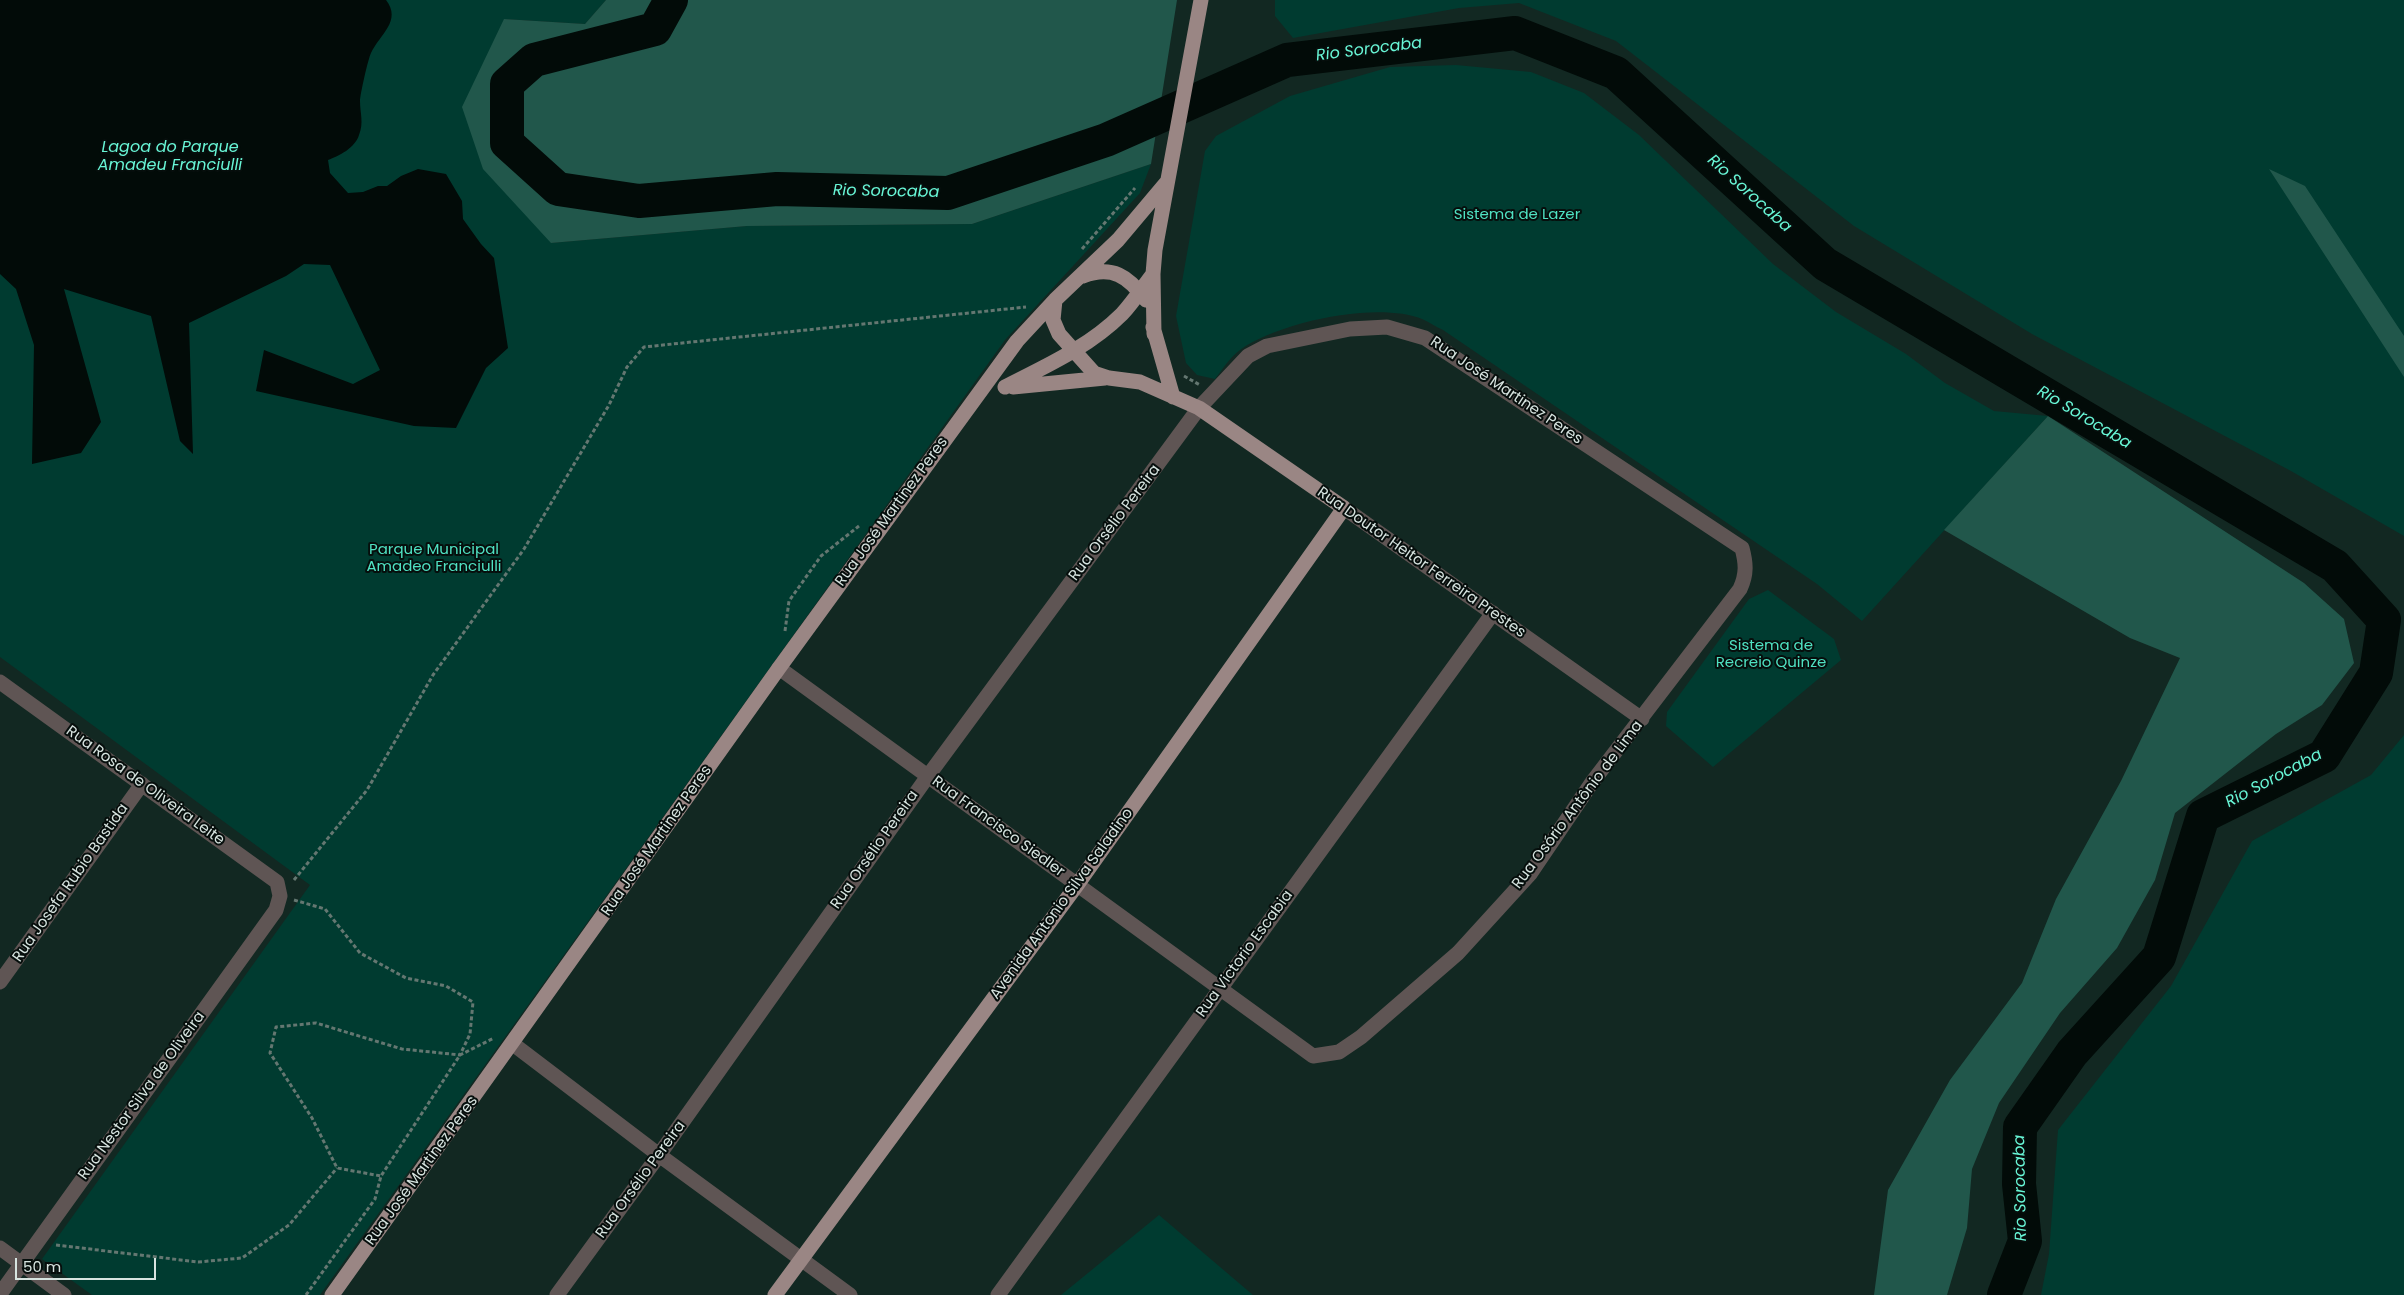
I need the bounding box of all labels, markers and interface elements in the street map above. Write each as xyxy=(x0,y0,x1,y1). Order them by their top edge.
water label: Rio Sorocaba xyxy=(1315,34,1423,66)
water label: Lagoa do Parque Amadeu Franciulli xyxy=(98,138,242,176)
water label: Rio Sorocaba xyxy=(1703,151,1795,237)
water label: Rio Sorocaba xyxy=(833,181,939,203)
park label: Sistema de Lazer xyxy=(1454,206,1580,224)
street label: Rua José Martinez Peres xyxy=(1426,333,1586,449)
water label: Rio Sorocaba xyxy=(2033,382,2135,454)
street label: Rua José Martinez Peres xyxy=(832,434,952,590)
street label: Rua Orsélio Pereira xyxy=(1065,461,1165,585)
street label: Rua Doutor Heitor Ferreira Prestes xyxy=(1313,484,1529,642)
park label: Parque Municipal Amadeo Franciulli xyxy=(366,541,502,576)
park label: Sistema de Recreio Quinze xyxy=(1716,637,1826,672)
street label: Rua Osório Antônio de Lima xyxy=(1509,717,1647,893)
street label: Rua Rosa de Oliveira Leite xyxy=(62,722,228,850)
water label: Rio Sorocaba xyxy=(2222,746,2326,812)
street label: Rua José Martinez Peres xyxy=(598,762,716,920)
street label: Rua Francisco Siedler xyxy=(928,773,1068,881)
street label: Rua Orsélio Pereira xyxy=(827,787,923,913)
street label: Rua Josefa Rubio Bastida xyxy=(9,800,133,966)
street label: Avenida Antonio Silva Saladino xyxy=(987,805,1137,1003)
street label: Rua Victorio Escabia xyxy=(1193,887,1297,1021)
street label: Rua Nestor Silva de Oliveira xyxy=(75,1008,209,1184)
street label: Rua José Martinez Peres xyxy=(362,1093,482,1249)
street label: Rua Orsélio Pereira xyxy=(592,1118,690,1242)
water label: Rio Sorocaba xyxy=(2010,1135,2032,1241)
scale bar xyxy=(18,1248,159,1280)
text: 50 m xyxy=(23,1256,61,1277)

